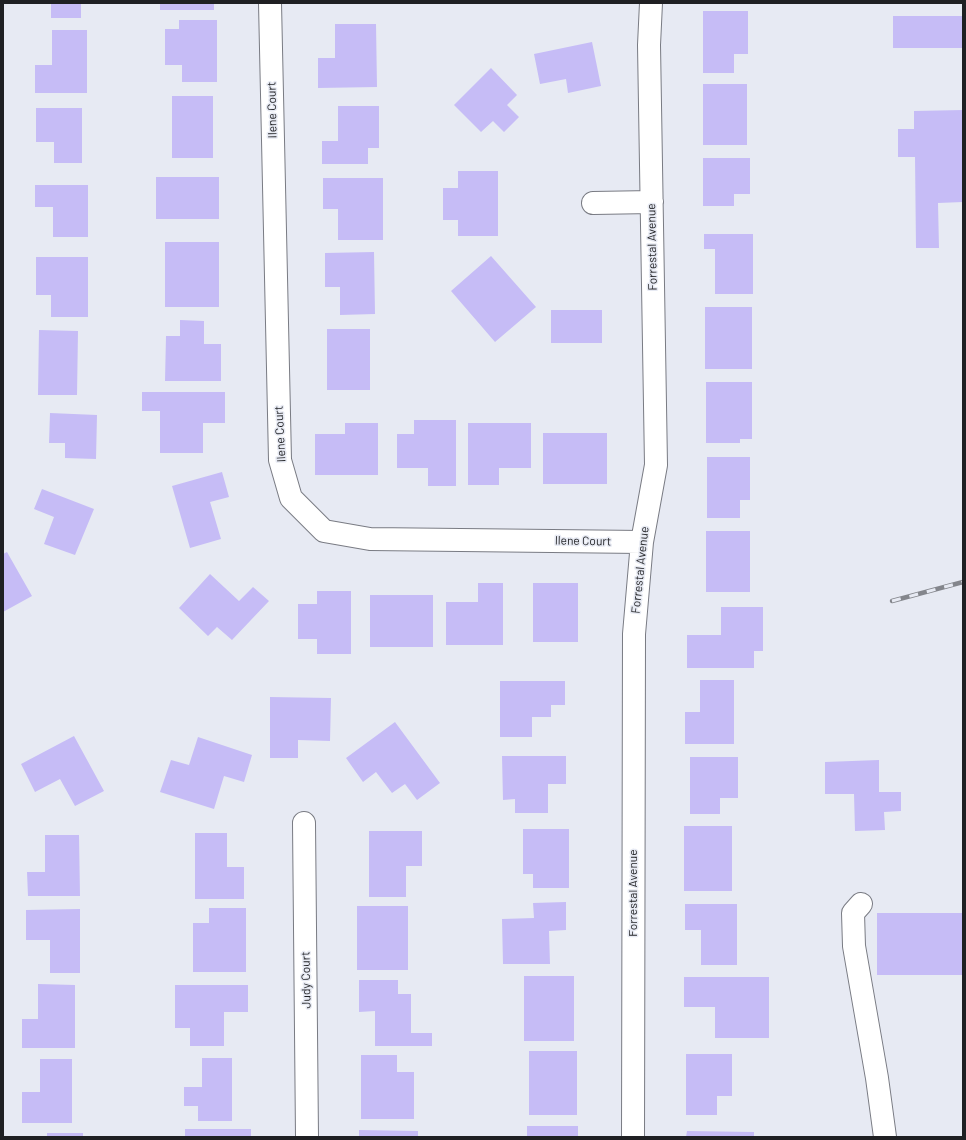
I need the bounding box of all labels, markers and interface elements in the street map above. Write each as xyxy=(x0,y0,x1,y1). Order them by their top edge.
street label: Ilene Court xyxy=(264,82,280,138)
street label: Forrestal Avenue xyxy=(644,203,660,291)
street label: Ilene Court xyxy=(271,405,289,463)
street label: Forrestal Avenue xyxy=(628,526,652,614)
street label: Ilene Court xyxy=(555,533,611,549)
street label: Forrestal Avenue xyxy=(626,849,640,937)
street label: Judy Court xyxy=(298,951,314,1009)

